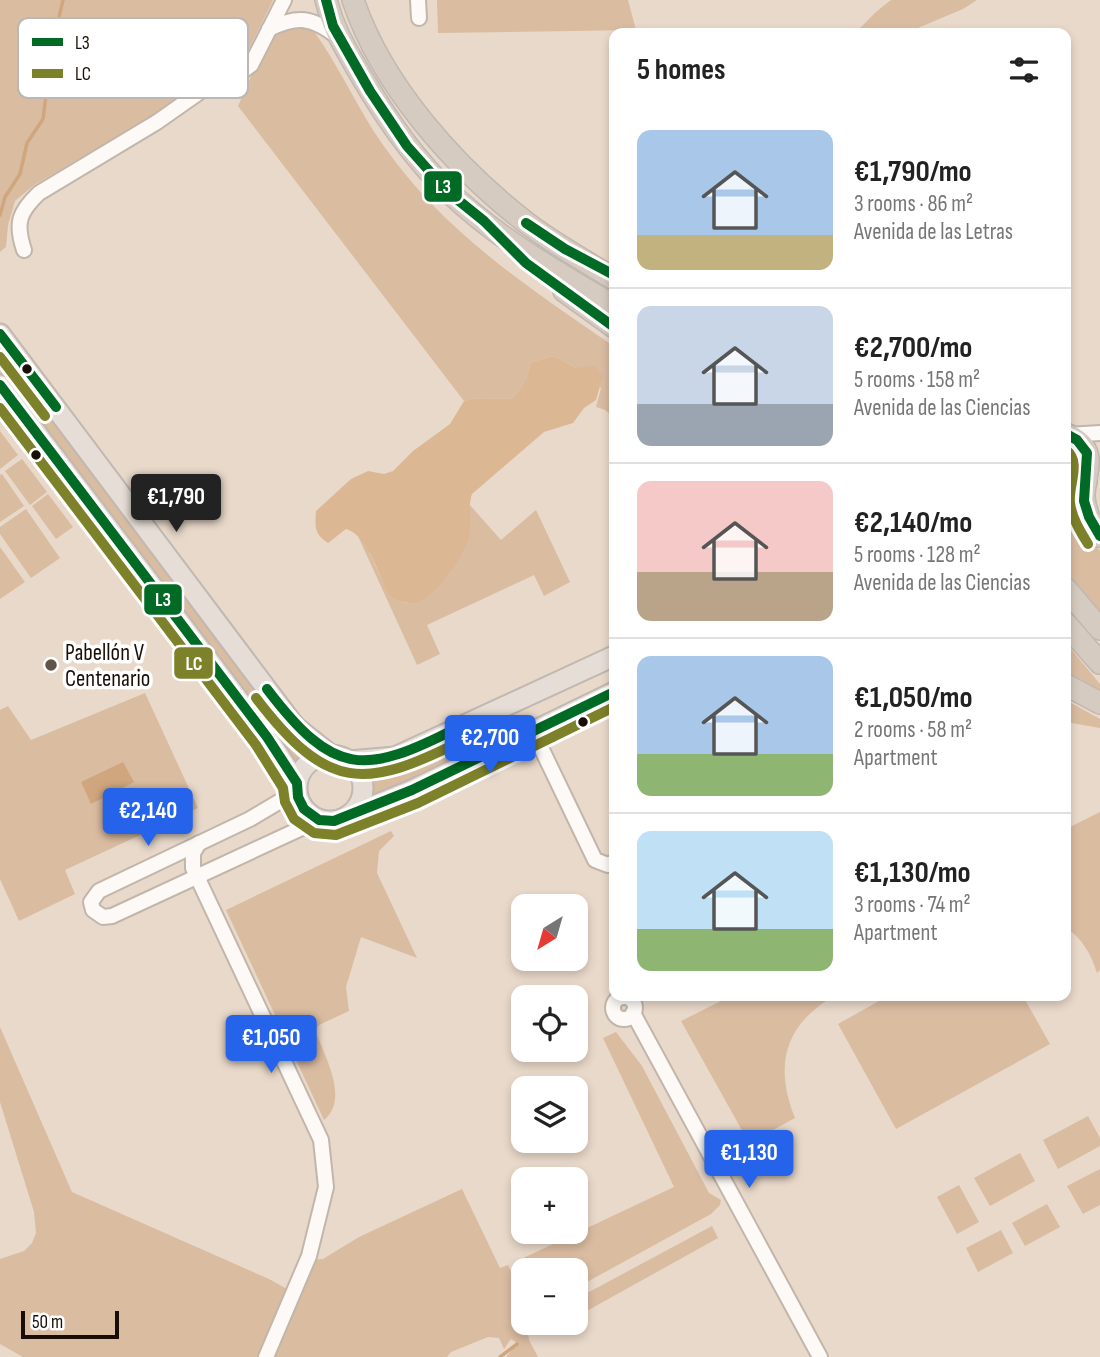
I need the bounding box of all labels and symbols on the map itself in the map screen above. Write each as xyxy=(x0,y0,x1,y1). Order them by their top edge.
legend xyxy=(18,18,248,98)
text: L3 xyxy=(75,32,90,55)
text: LC xyxy=(75,63,91,86)
line badge: L3 xyxy=(423,170,463,203)
text: L3 xyxy=(435,176,451,199)
unlabelled marker xyxy=(20,362,34,376)
unlabelled marker xyxy=(29,448,43,462)
pin: €1,790 xyxy=(119,475,233,534)
line badge: L3 xyxy=(143,583,183,616)
text: L3 xyxy=(155,589,171,612)
place label: Pabellón V Centenario xyxy=(65,639,150,693)
line badge: LC xyxy=(173,646,214,680)
text: LC xyxy=(186,653,203,676)
marker: Pabellón V Centenario xyxy=(43,657,59,673)
unlabelled marker xyxy=(576,715,590,729)
pin: €2,700 xyxy=(433,716,547,775)
pin: €2,140 xyxy=(91,788,205,848)
north arrow xyxy=(511,894,588,971)
pin: €1,050 xyxy=(214,1016,328,1075)
pin: €1,130 xyxy=(692,1130,806,1190)
scale bar xyxy=(21,1308,119,1340)

